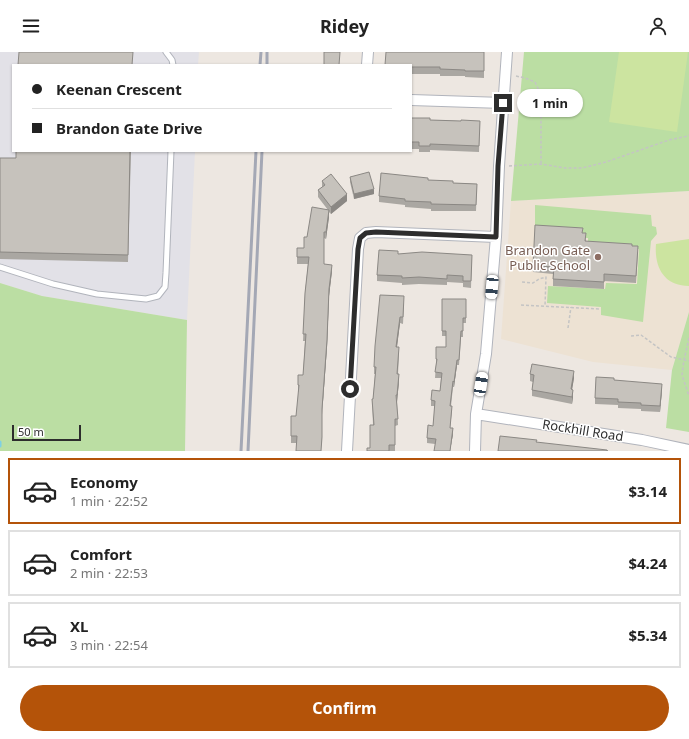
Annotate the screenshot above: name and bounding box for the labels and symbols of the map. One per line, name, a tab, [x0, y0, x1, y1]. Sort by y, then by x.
callout: 1 min	[517, 89, 583, 117]
route end	[494, 94, 512, 112]
place label: Brandon Gate Public School	[505, 241, 590, 274]
marker: Brandon Gate Public School	[593, 252, 603, 262]
car	[485, 275, 499, 299]
car	[473, 371, 489, 397]
route start	[341, 380, 359, 398]
street label: Rockhill Road	[541, 415, 625, 445]
scale bar	[12, 423, 81, 442]

